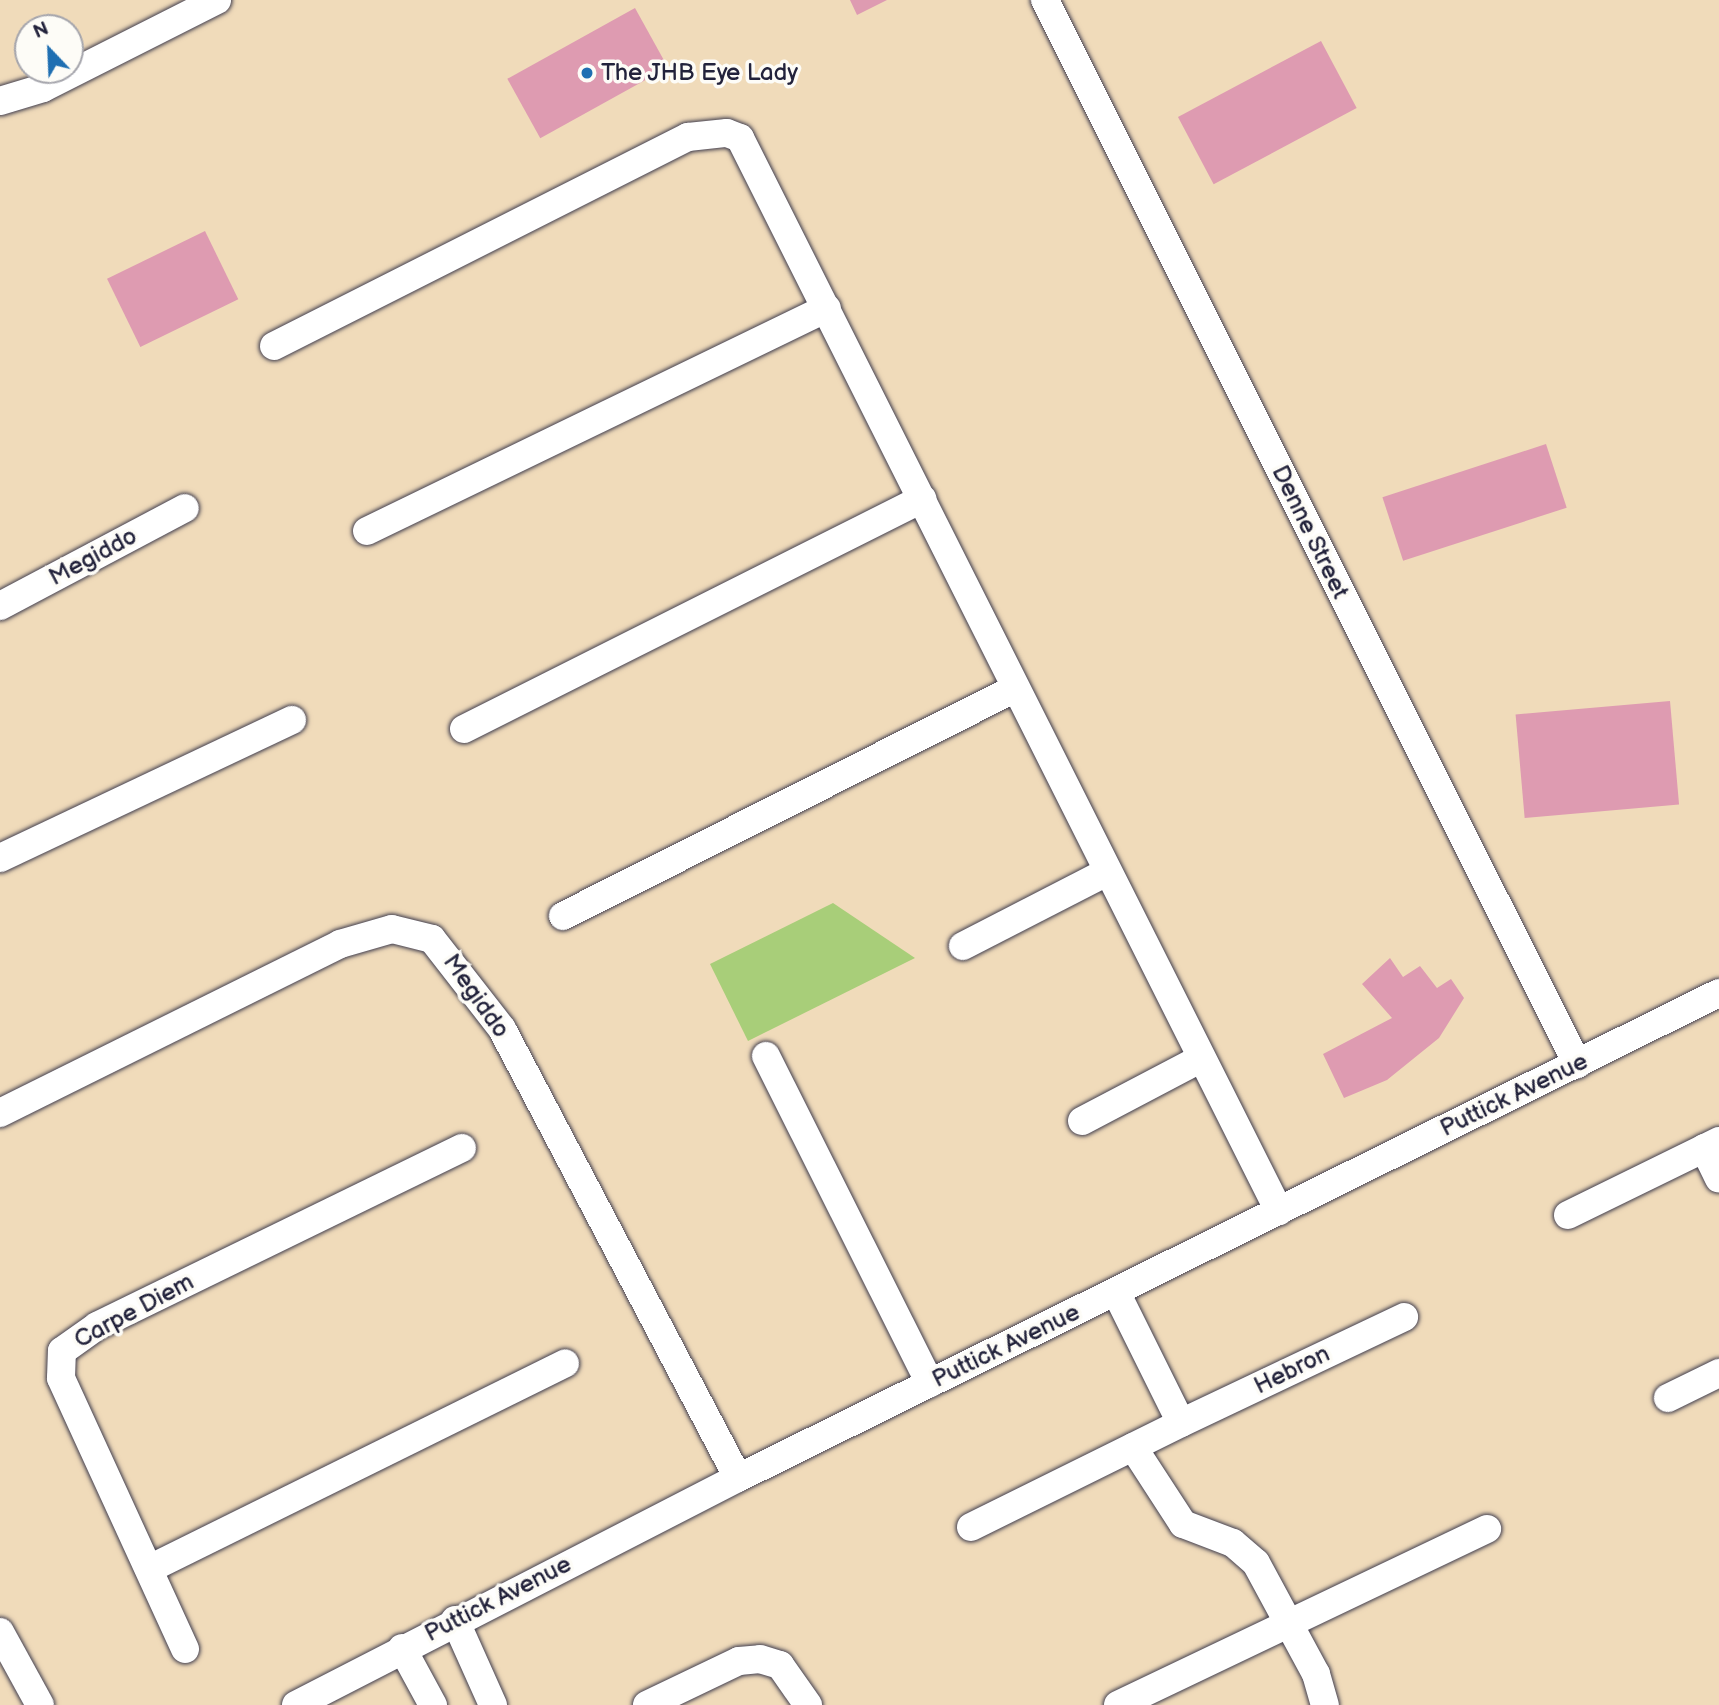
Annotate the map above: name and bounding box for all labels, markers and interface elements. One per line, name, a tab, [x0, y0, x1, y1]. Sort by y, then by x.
north arrow	[14, 14, 84, 84]
text: N	[30, 18, 52, 44]
place label: The JHB Eye Lady	[601, 59, 799, 87]
marker: The JHB Eye Lady	[579, 65, 595, 81]
street label: Denne Street	[1265, 460, 1355, 604]
street label: Megiddo	[44, 522, 142, 592]
street label: Megiddo	[437, 949, 515, 1043]
street label: Puttick Avenue	[1436, 1047, 1592, 1143]
street label: Carpe Diem	[69, 1268, 199, 1354]
street label: Puttick Avenue	[928, 1298, 1084, 1394]
street label: Hebron	[1249, 1339, 1335, 1401]
street label: Puttick Avenue	[420, 1550, 576, 1648]

